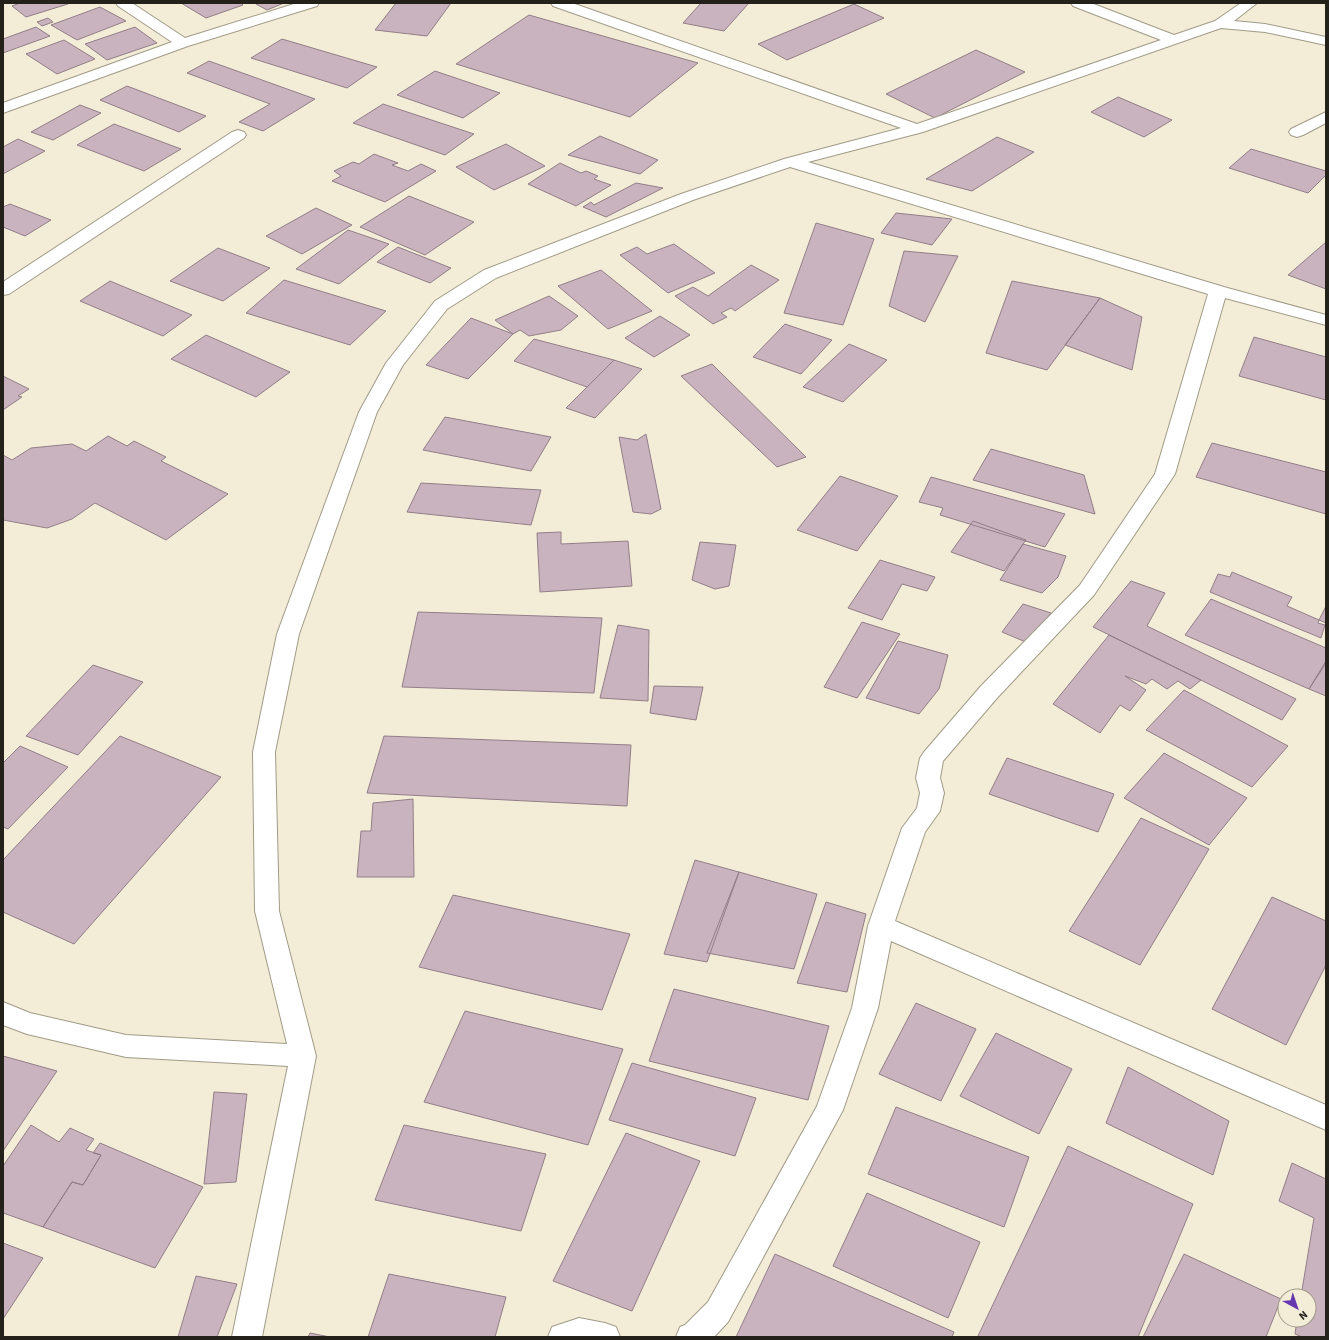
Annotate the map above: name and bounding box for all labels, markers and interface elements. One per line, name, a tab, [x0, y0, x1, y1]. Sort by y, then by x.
north arrow	[1277, 1288, 1317, 1328]
text: N	[1295, 1307, 1311, 1323]

